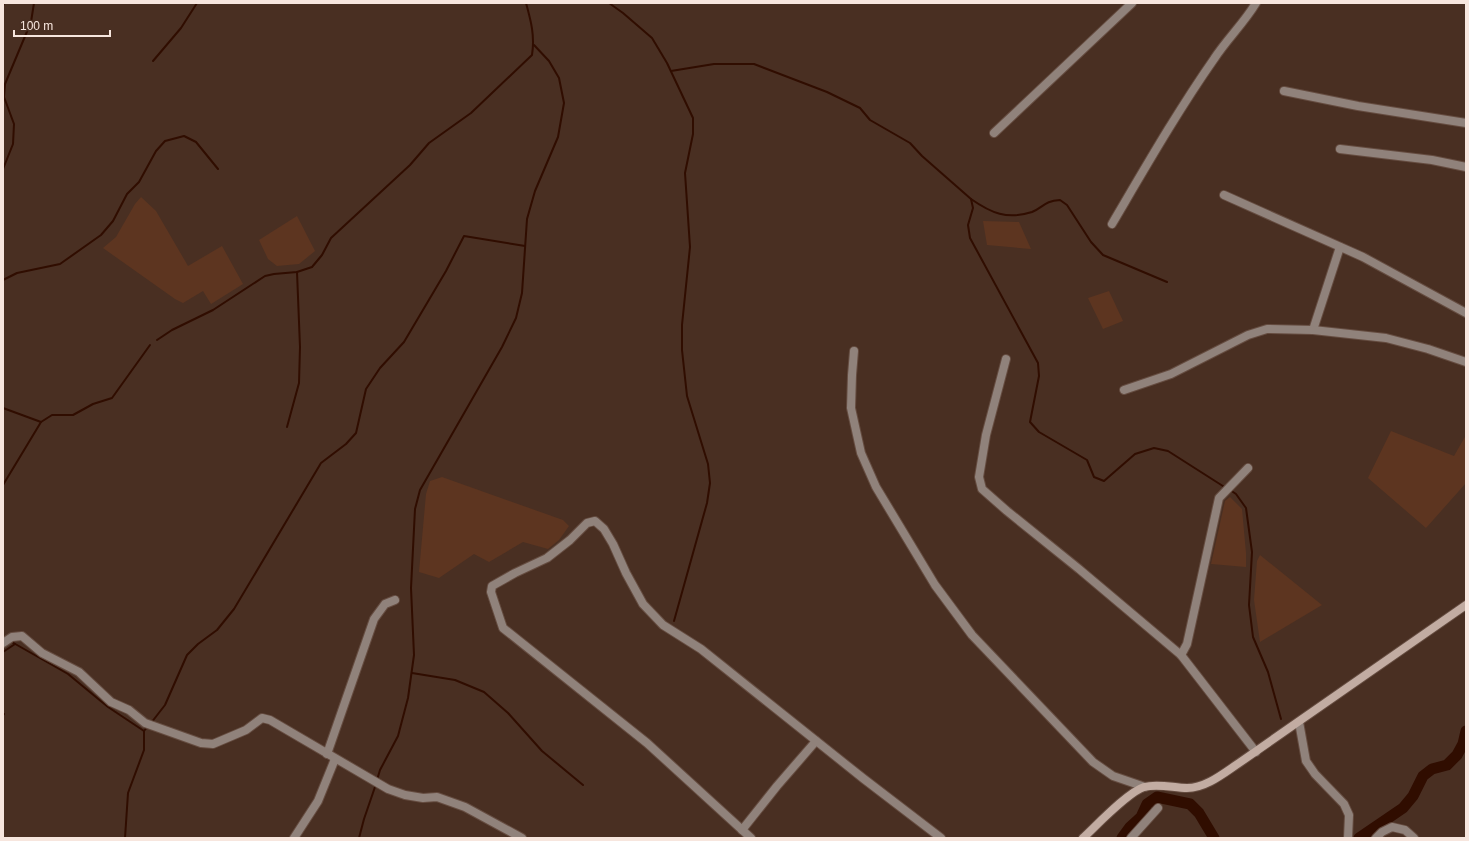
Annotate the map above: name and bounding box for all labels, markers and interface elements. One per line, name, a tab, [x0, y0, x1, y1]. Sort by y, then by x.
scale bar	[14, 12, 110, 38]
text: 100 m	[20, 19, 53, 33]

